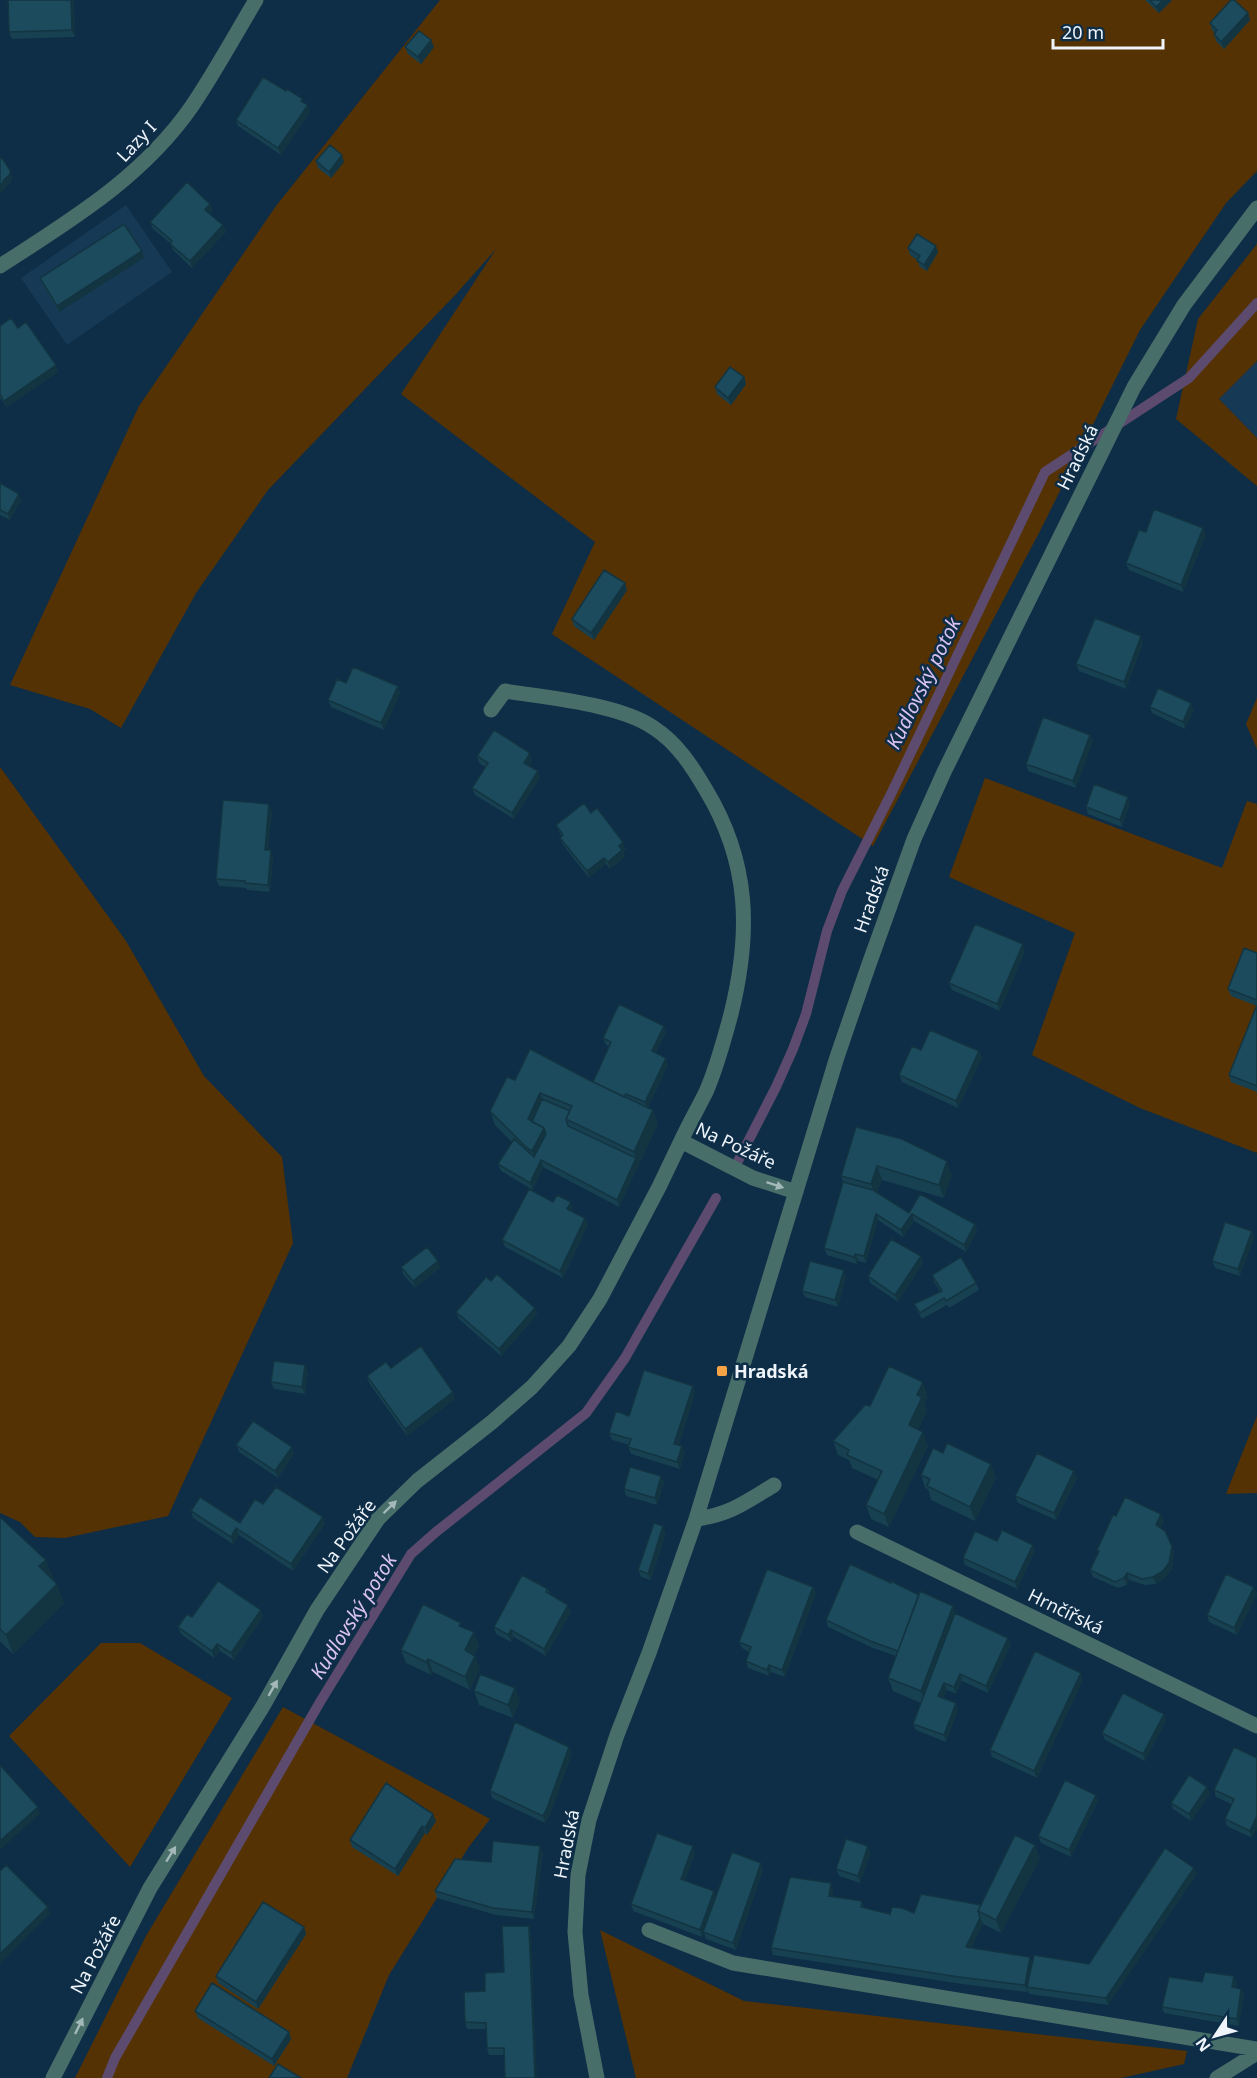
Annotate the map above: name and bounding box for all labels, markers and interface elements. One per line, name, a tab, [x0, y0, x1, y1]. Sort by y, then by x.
scale bar	[1053, 12, 1162, 50]
text: 20 m	[1062, 20, 1104, 44]
street label: Lazy I	[111, 115, 161, 167]
street label: Hradská	[1051, 420, 1103, 494]
water label: Kudlovský potok	[879, 612, 967, 753]
street label: Hradská	[848, 862, 894, 936]
street label: Na Požáře	[692, 1116, 780, 1174]
one-way arrow	[766, 1181, 784, 1191]
place label: Hradská	[734, 1359, 809, 1383]
marker: Hradská	[715, 1364, 729, 1378]
street label: Na Požáře	[311, 1494, 381, 1578]
one-way arrow	[383, 1500, 398, 1514]
water label: Kudlovský potok	[304, 1547, 403, 1684]
street label: Hrnčířská	[1024, 1582, 1108, 1640]
one-way arrow	[268, 1679, 278, 1696]
street label: Hradská	[548, 1807, 584, 1881]
one-way arrow	[166, 1846, 177, 1862]
street label: Na Požáře	[64, 1910, 126, 1998]
north arrow	[1185, 2006, 1245, 2066]
one-way arrow	[74, 2017, 84, 2034]
text: N	[1190, 2033, 1216, 2057]

